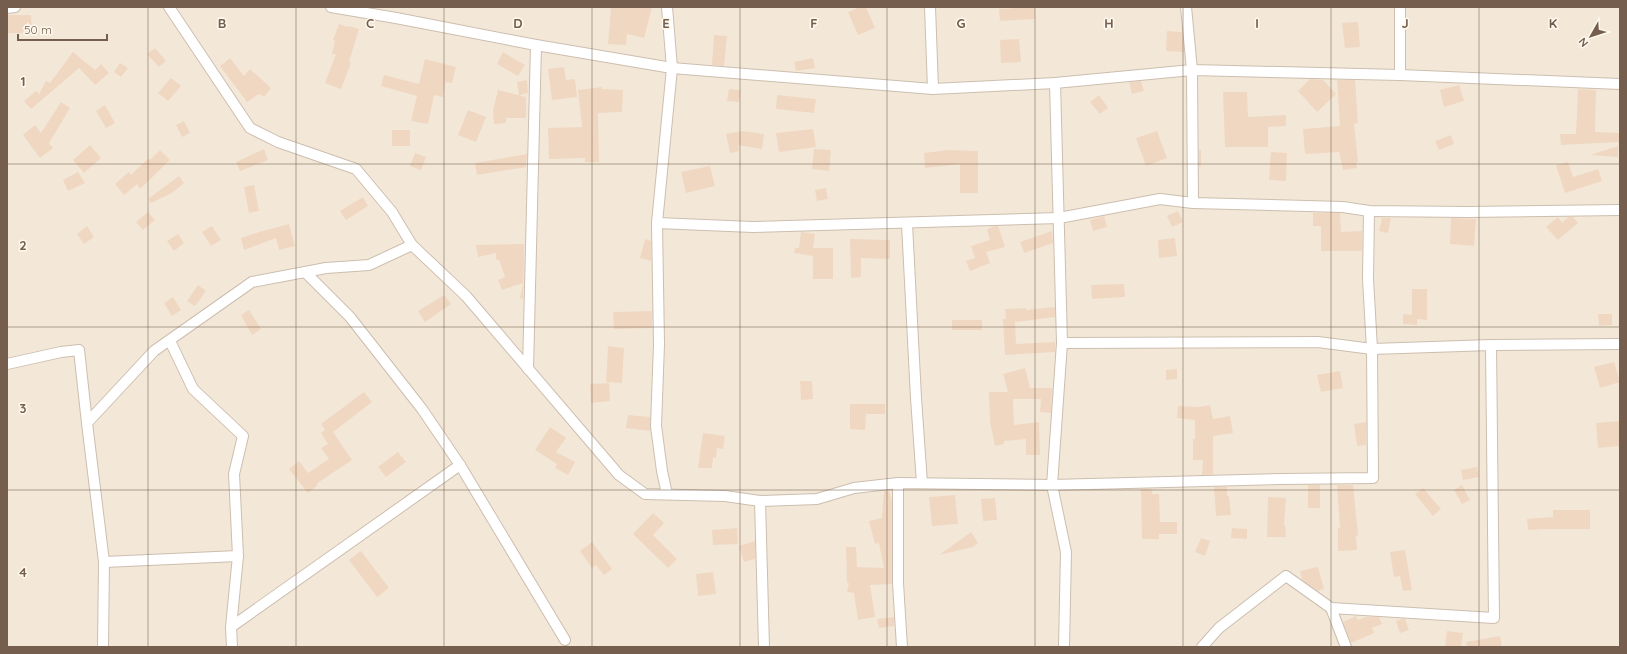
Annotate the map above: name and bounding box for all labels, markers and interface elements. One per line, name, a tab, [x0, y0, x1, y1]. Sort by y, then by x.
text: B	[218, 15, 226, 31]
text: C	[366, 15, 374, 31]
text: D	[513, 15, 523, 31]
text: E	[662, 15, 670, 31]
text: F	[810, 15, 818, 31]
text: G	[956, 15, 966, 31]
text: H	[1104, 15, 1114, 31]
text: I	[1255, 15, 1259, 31]
text: J	[1401, 15, 1409, 31]
text: K	[1549, 15, 1558, 31]
scale bar	[18, 16, 107, 42]
north arrow	[1571, 16, 1611, 56]
text: 50 m	[24, 22, 52, 37]
text: N	[1575, 35, 1591, 50]
text: 1	[20, 73, 26, 89]
text: 2	[19, 237, 27, 253]
text: 3	[20, 400, 27, 416]
text: 4	[19, 564, 27, 580]

